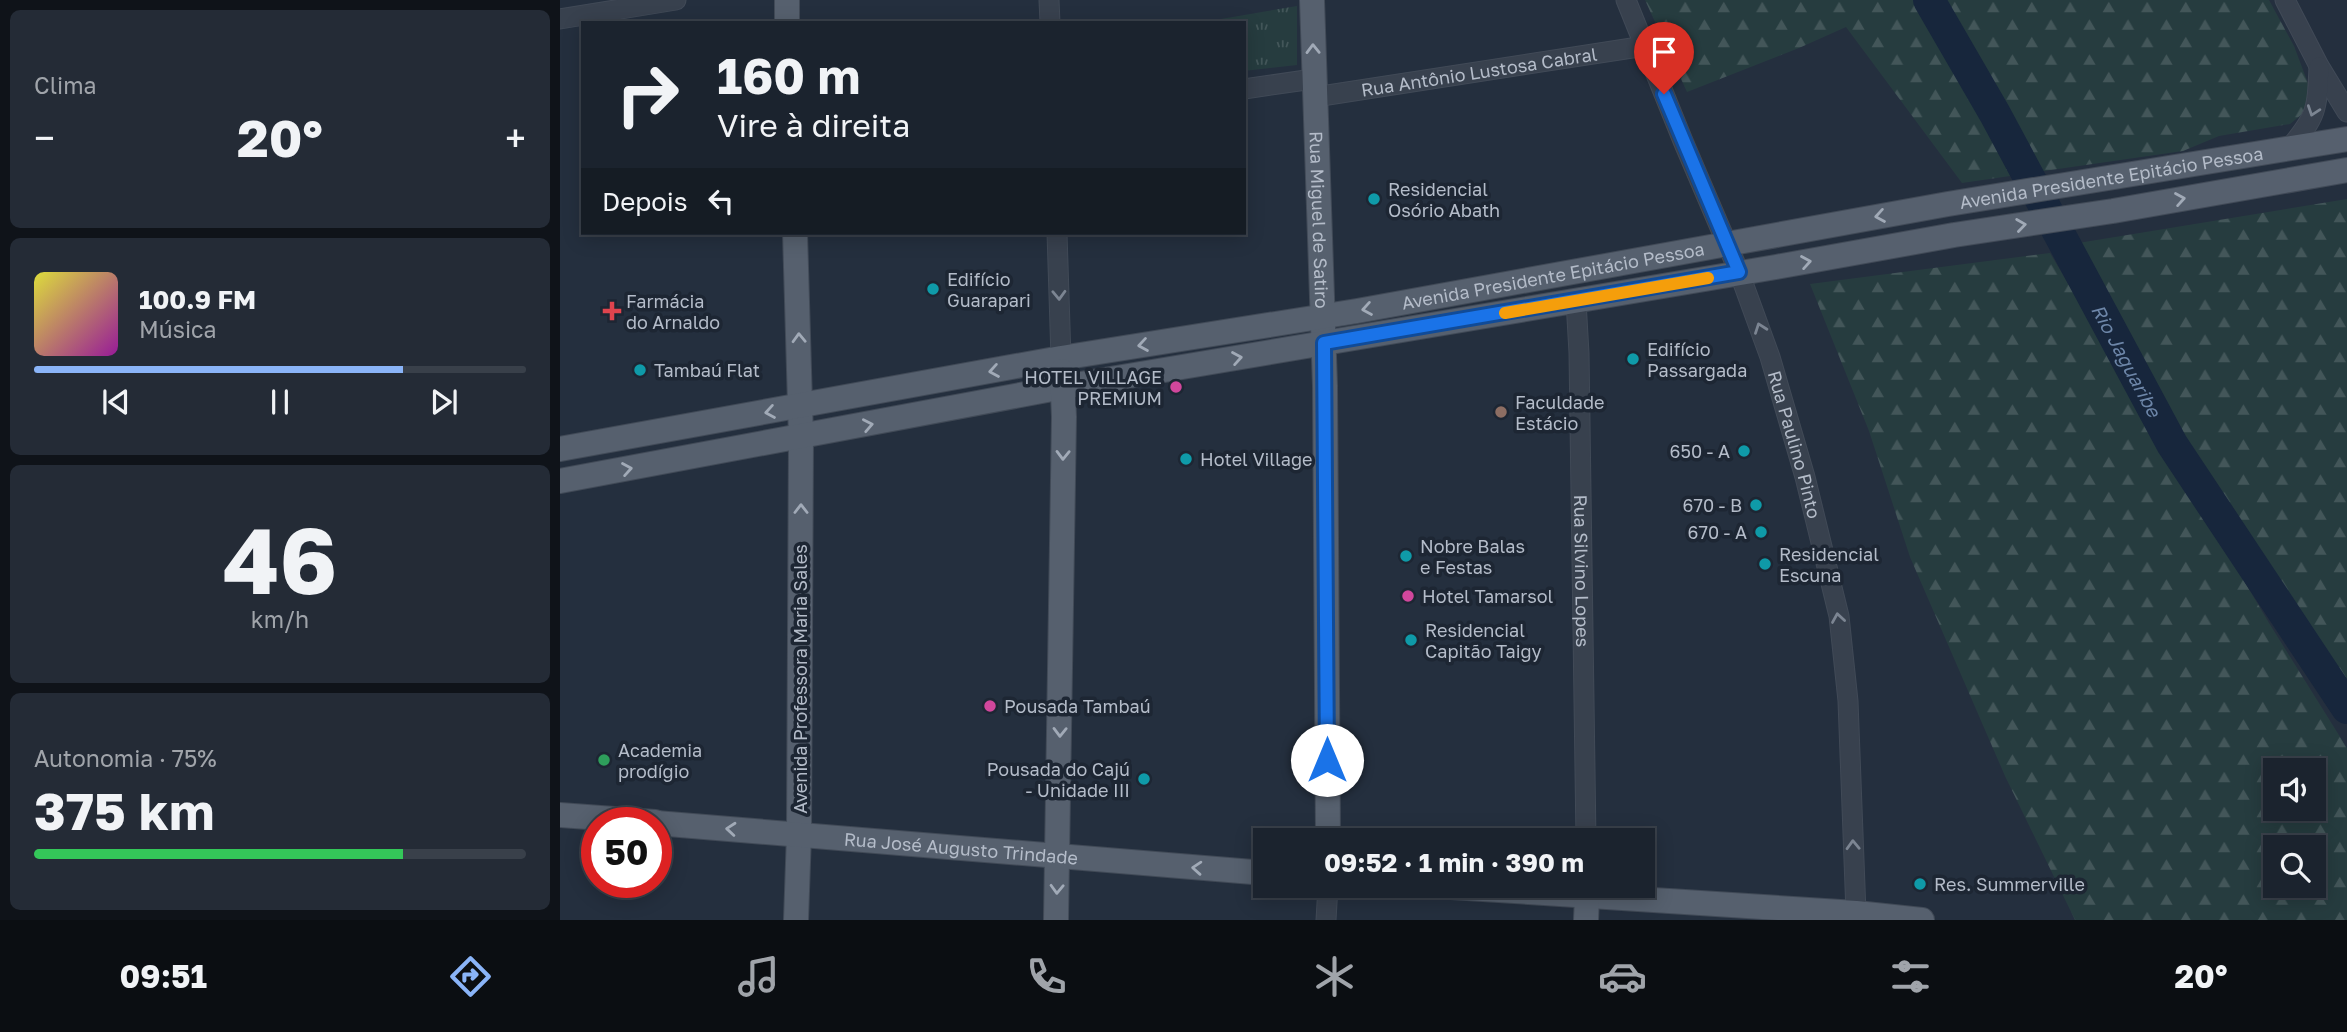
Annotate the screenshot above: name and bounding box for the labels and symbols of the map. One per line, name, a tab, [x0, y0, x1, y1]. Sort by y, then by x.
pin	[1634, 22, 1694, 94]
one-way arrow	[1305, 43, 1321, 53]
street label: Rua Antônio Lustosa Cabral	[1360, 43, 1599, 101]
one-way arrow	[2307, 105, 2322, 117]
street label: Rua Miguel de Satiro	[1305, 131, 1333, 309]
street label: Avenida Presidente Epitácio Pessoa	[1958, 142, 2265, 213]
place label: Residencial Osório Abath	[1388, 178, 1500, 221]
marker: Residencial Osório Abath	[1366, 191, 1382, 207]
one-way arrow	[2174, 192, 2186, 207]
one-way arrow	[1875, 208, 1887, 223]
one-way arrow	[2016, 218, 2027, 233]
street label: Avenida Presidente Epitácio Pessoa	[1400, 237, 1706, 314]
one-way arrow	[1800, 255, 1812, 270]
place label: Edifício Guarapari	[947, 268, 1031, 311]
marker: Edifício Guarapari	[925, 281, 941, 297]
place label: Farmácia do Arnaldo	[626, 290, 720, 333]
one-way arrow	[1051, 291, 1067, 301]
water label: Rio Jaguaribe	[2087, 300, 2168, 422]
one-way arrow	[1361, 301, 1373, 316]
marker: Farmácia do Arnaldo	[604, 303, 620, 319]
one-way arrow	[1754, 322, 1768, 334]
one-way arrow	[791, 332, 806, 343]
one-way arrow	[1137, 337, 1149, 352]
place label: Edifício Passargada	[1647, 338, 1747, 381]
one-way arrow	[1231, 351, 1243, 366]
marker: Edifício Passargada	[1625, 351, 1641, 367]
place label: Tambaú Flat	[654, 359, 760, 381]
marker: Tambaú Flat	[632, 362, 648, 378]
one-way arrow	[988, 362, 1000, 377]
place label: HOTEL VILLAGE PREMIUM	[1024, 366, 1162, 409]
street label: Rua Paulino Pinto	[1764, 368, 1826, 521]
marker: HOTEL VILLAGE PREMIUM	[1168, 379, 1184, 395]
place label: Faculdade Estácio	[1515, 391, 1605, 434]
one-way arrow	[764, 404, 776, 419]
marker: Faculdade Estácio	[1493, 404, 1509, 420]
one-way arrow	[862, 418, 874, 433]
place label: 650 - A	[1670, 440, 1730, 462]
marker: 650 - A	[1736, 443, 1752, 459]
place label: Hotel Village	[1200, 448, 1312, 470]
one-way arrow	[1056, 450, 1071, 461]
marker: Hotel Village	[1178, 451, 1194, 467]
one-way arrow	[621, 462, 633, 477]
street label: Rua Silvino Lopes	[1570, 494, 1594, 647]
place label: 670 - B	[1683, 494, 1742, 516]
marker: 670 - B	[1748, 497, 1764, 513]
one-way arrow	[793, 503, 809, 514]
place label: 670 - A	[1688, 521, 1747, 543]
marker: 670 - A	[1753, 524, 1769, 540]
place label: Nobre Balas e Festas	[1420, 535, 1525, 578]
place label: Residencial Escuna	[1779, 543, 1879, 586]
street label: Avenida Professora Maria Sales	[789, 544, 811, 814]
marker: Nobre Balas e Festas	[1398, 548, 1414, 564]
marker: Residencial Escuna	[1757, 556, 1773, 572]
place label: Hotel Tamarsol	[1422, 585, 1554, 607]
marker: Hotel Tamarsol	[1400, 588, 1416, 604]
one-way arrow	[1831, 612, 1846, 624]
place label: Residencial Capitão Taigy	[1425, 619, 1542, 662]
marker: Residencial Capitão Taigy	[1403, 632, 1419, 648]
place label: Pousada Tambaú	[1004, 695, 1151, 717]
marker: Pousada Tambaú	[982, 698, 998, 714]
position arrow	[1290, 723, 1364, 797]
one-way arrow	[1052, 727, 1068, 738]
place label: Academia prodígio	[618, 739, 702, 782]
marker: Academia prodígio	[596, 752, 612, 768]
place label: Pousada do Cajú - Unidade III	[987, 758, 1130, 801]
marker: Pousada do Cajú - Unidade III	[1136, 771, 1152, 787]
speed limit sign: 50	[581, 807, 672, 898]
one-way arrow	[725, 822, 736, 837]
street label: Rua José Augusto Trindade	[843, 827, 1079, 869]
one-way arrow	[1846, 839, 1861, 850]
one-way arrow	[1191, 861, 1202, 876]
place label: Res. Summerville	[1934, 873, 2085, 895]
marker: Res. Summerville	[1912, 876, 1928, 892]
one-way arrow	[1050, 883, 1065, 894]

